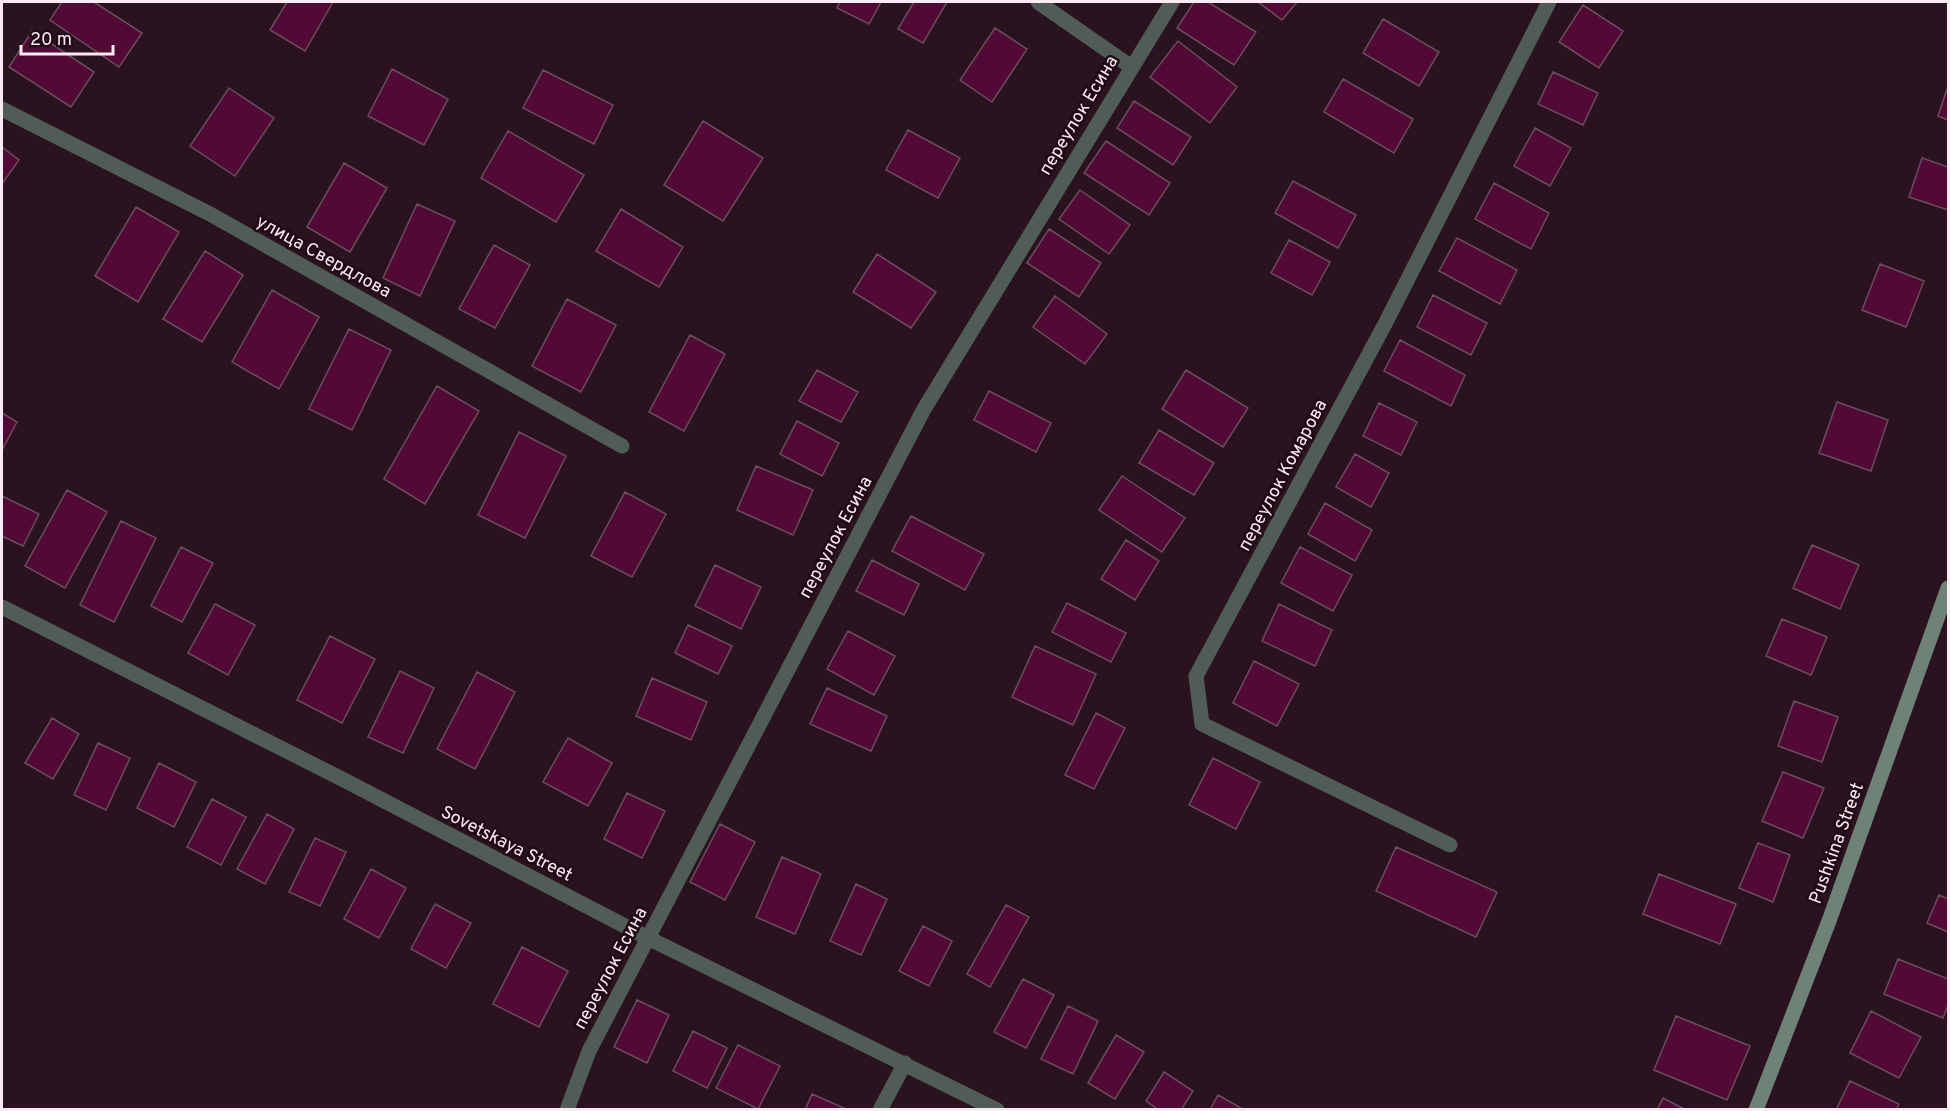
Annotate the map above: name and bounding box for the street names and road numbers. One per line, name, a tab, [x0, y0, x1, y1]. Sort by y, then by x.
street label: переулок Есина	[1035, 52, 1124, 180]
street label: улица Свердлова	[252, 211, 395, 304]
street label: переулок Комарова	[1234, 396, 1333, 556]
street label: переулок Есина	[794, 473, 878, 603]
street label: Pushkina Street	[1805, 780, 1870, 907]
street label: Sovetskaya Street	[436, 801, 576, 888]
street label: переулок Есина	[569, 904, 653, 1034]

